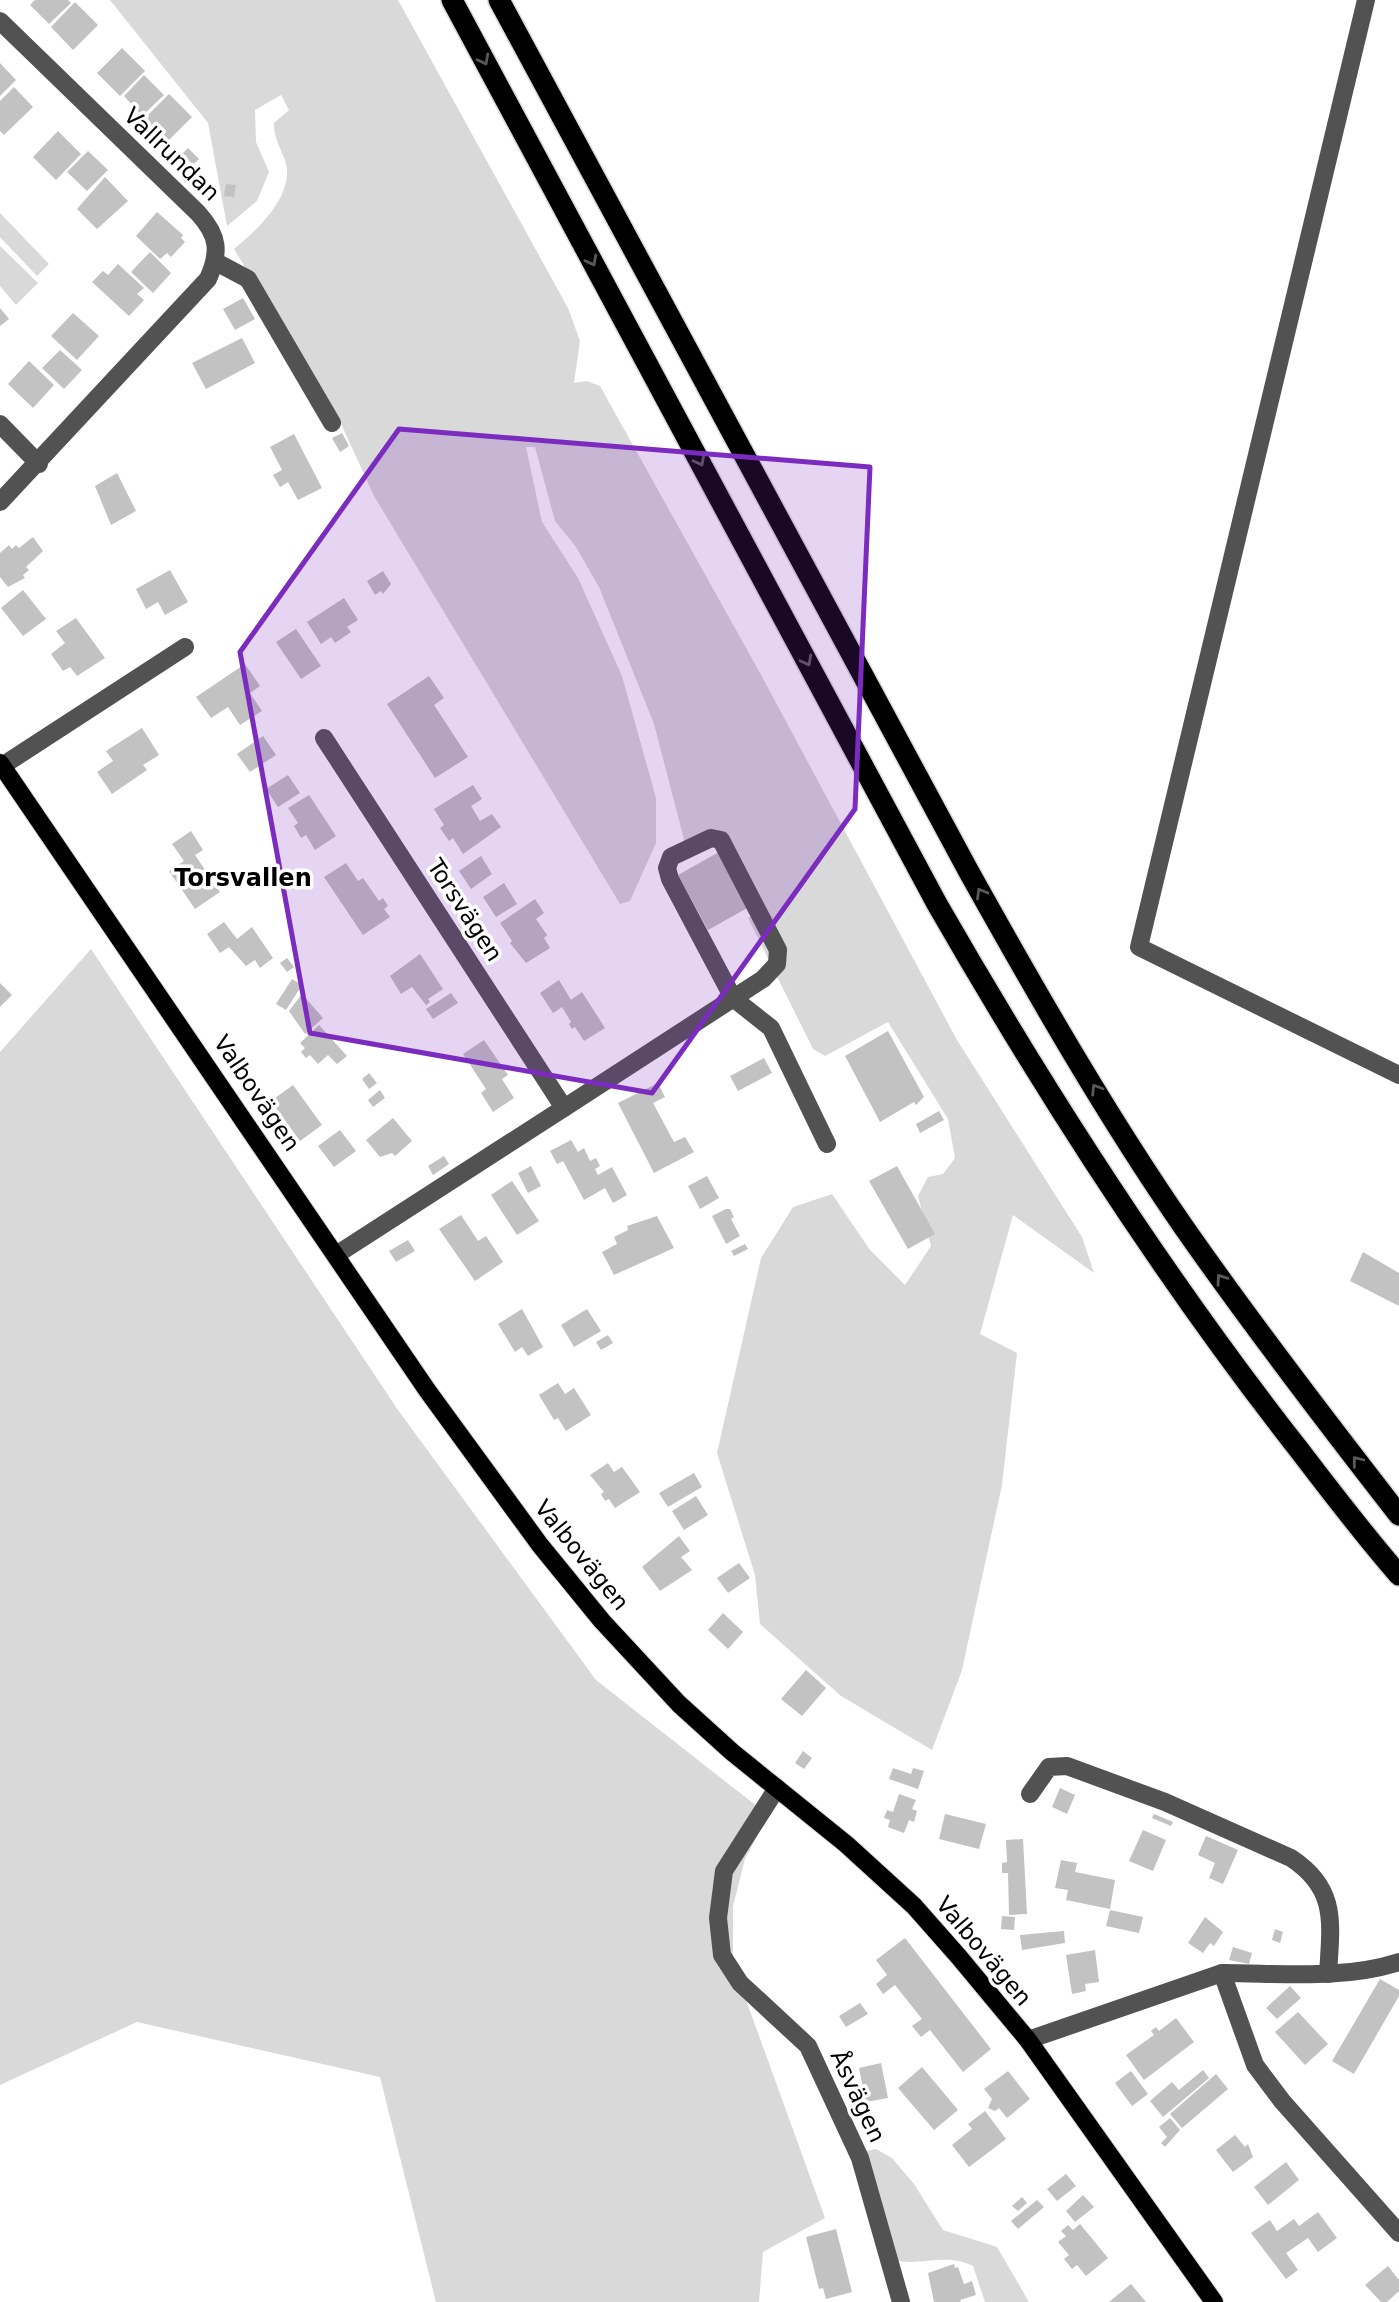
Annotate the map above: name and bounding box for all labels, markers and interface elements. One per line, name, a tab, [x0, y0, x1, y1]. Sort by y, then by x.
one-way arrow	[476, 53, 489, 65]
street label: Vallrundan	[119, 102, 225, 206]
one-way arrow	[584, 253, 597, 266]
one-way arrow	[691, 454, 705, 466]
one-way arrow	[799, 654, 812, 667]
street label: Torsvägen	[422, 853, 508, 966]
district label: Torsvallen	[174, 864, 312, 892]
one-way arrow	[976, 888, 989, 901]
street label: Valbovägen	[209, 1030, 305, 1156]
one-way arrow	[1092, 1083, 1105, 1096]
one-way arrow	[1217, 1274, 1229, 1287]
one-way arrow	[1353, 1457, 1365, 1470]
street label: Valbovägen	[530, 1495, 634, 1615]
street label: Valbovägen	[931, 1891, 1037, 2011]
street label: Åsvägen	[825, 2045, 892, 2146]

